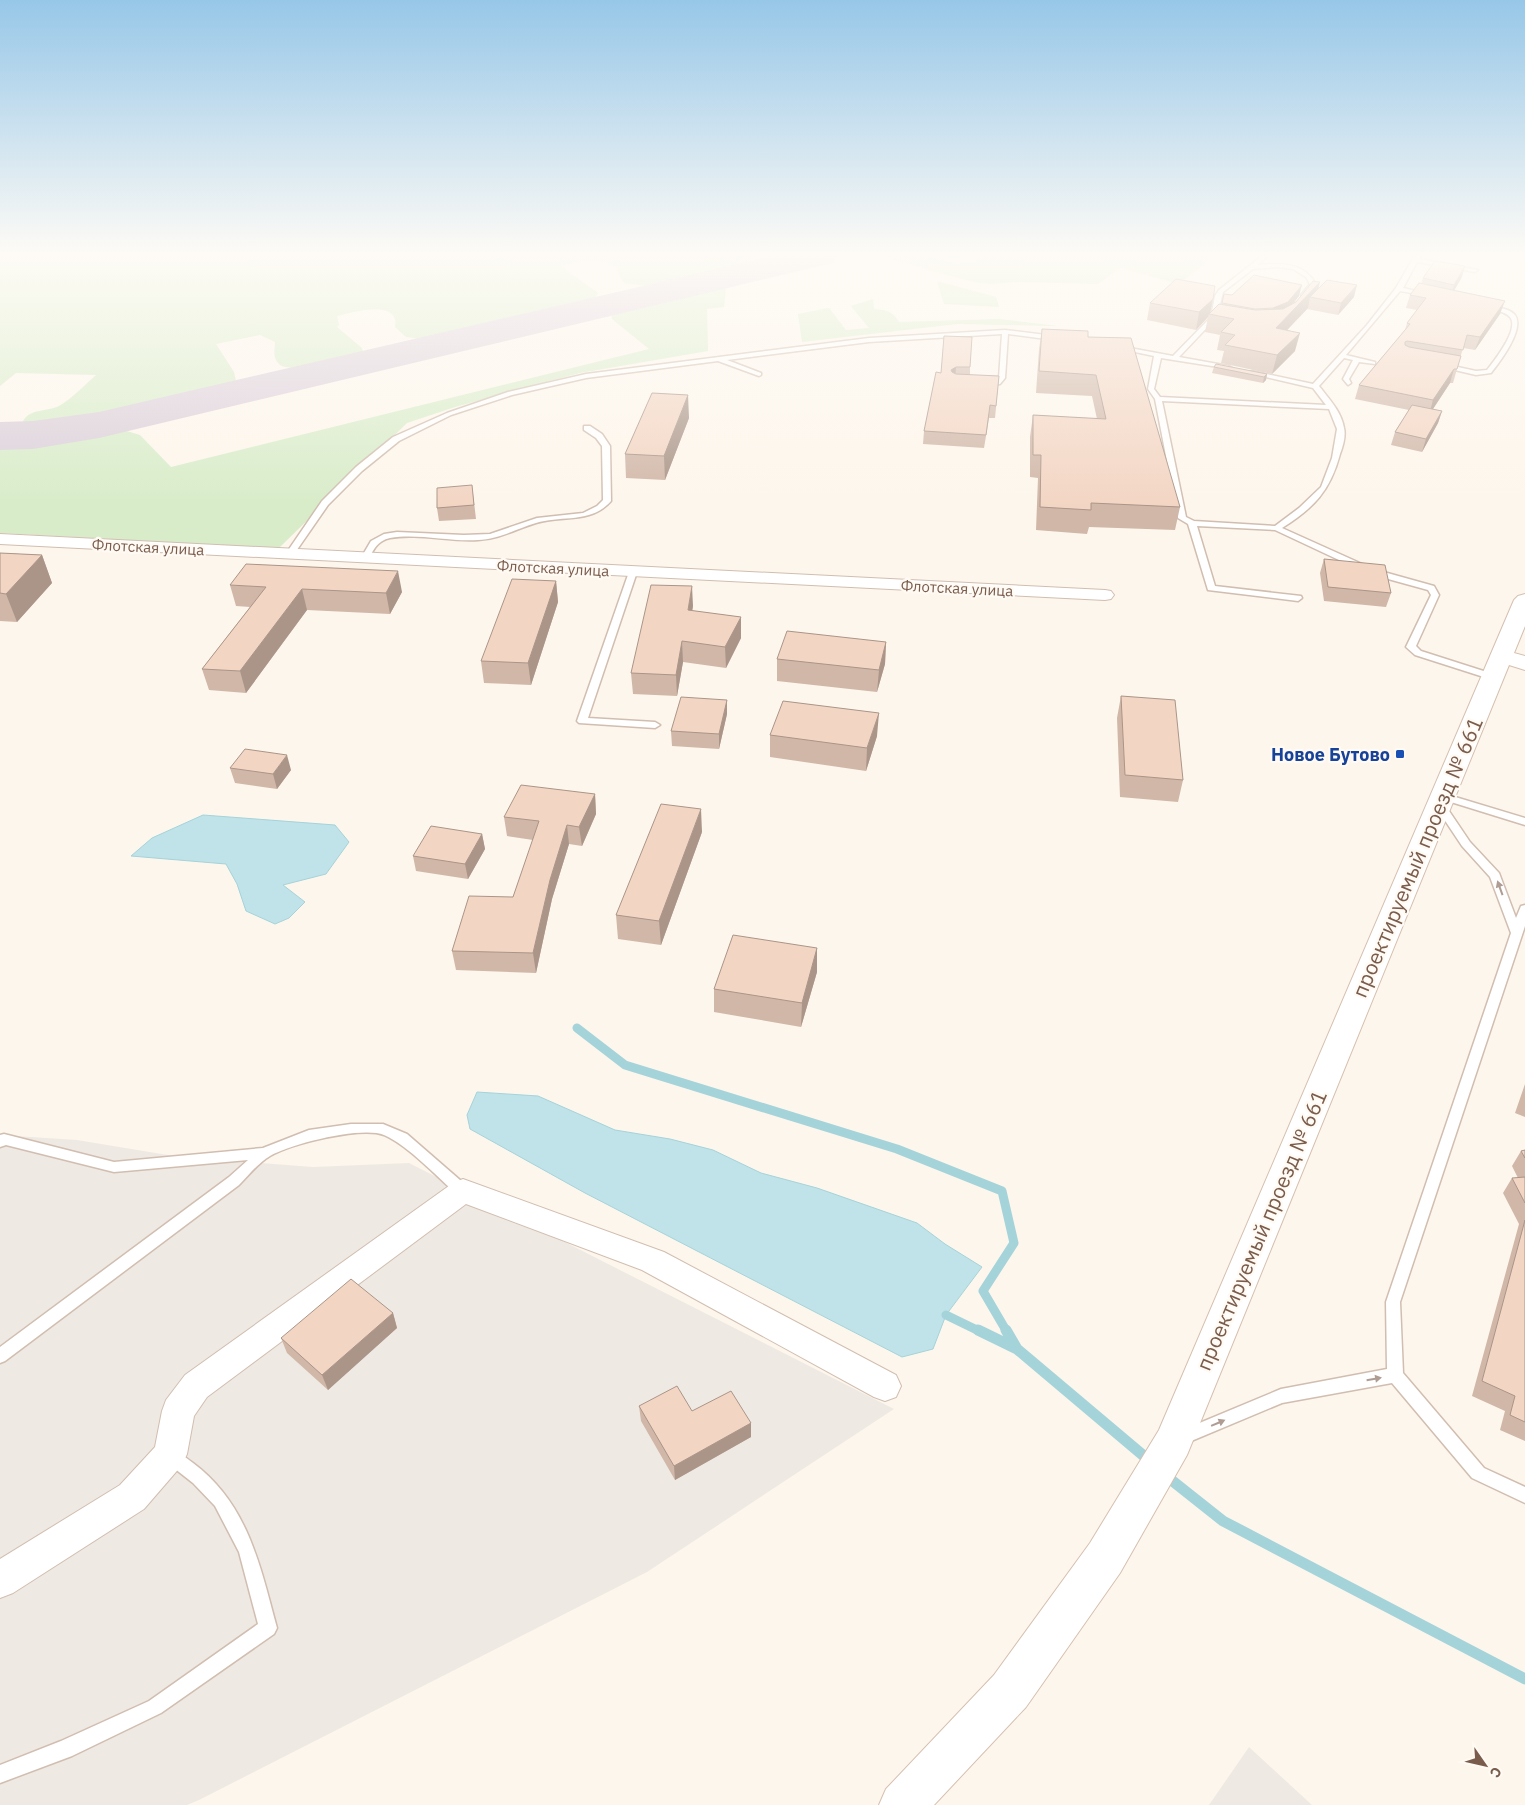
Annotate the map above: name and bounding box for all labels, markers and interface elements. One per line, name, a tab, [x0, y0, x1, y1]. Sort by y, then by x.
street label: Флотская улица	[91, 535, 205, 559]
street label: Флотская улица	[496, 556, 610, 580]
street label: Флотская улица	[900, 576, 1014, 600]
street label: проектируемый проезд № 661	[1345, 713, 1489, 1001]
place label: Новое Бутово	[1271, 743, 1390, 766]
marker: Новое Бутово	[1394, 748, 1406, 760]
one-way arrow	[1496, 881, 1503, 896]
street label: проектируемый проезд № 661	[1189, 1086, 1333, 1374]
one-way arrow	[1366, 1375, 1382, 1383]
one-way arrow	[1211, 1418, 1225, 1426]
north arrow	[1460, 1740, 1510, 1790]
text: С	[1486, 1763, 1506, 1781]

